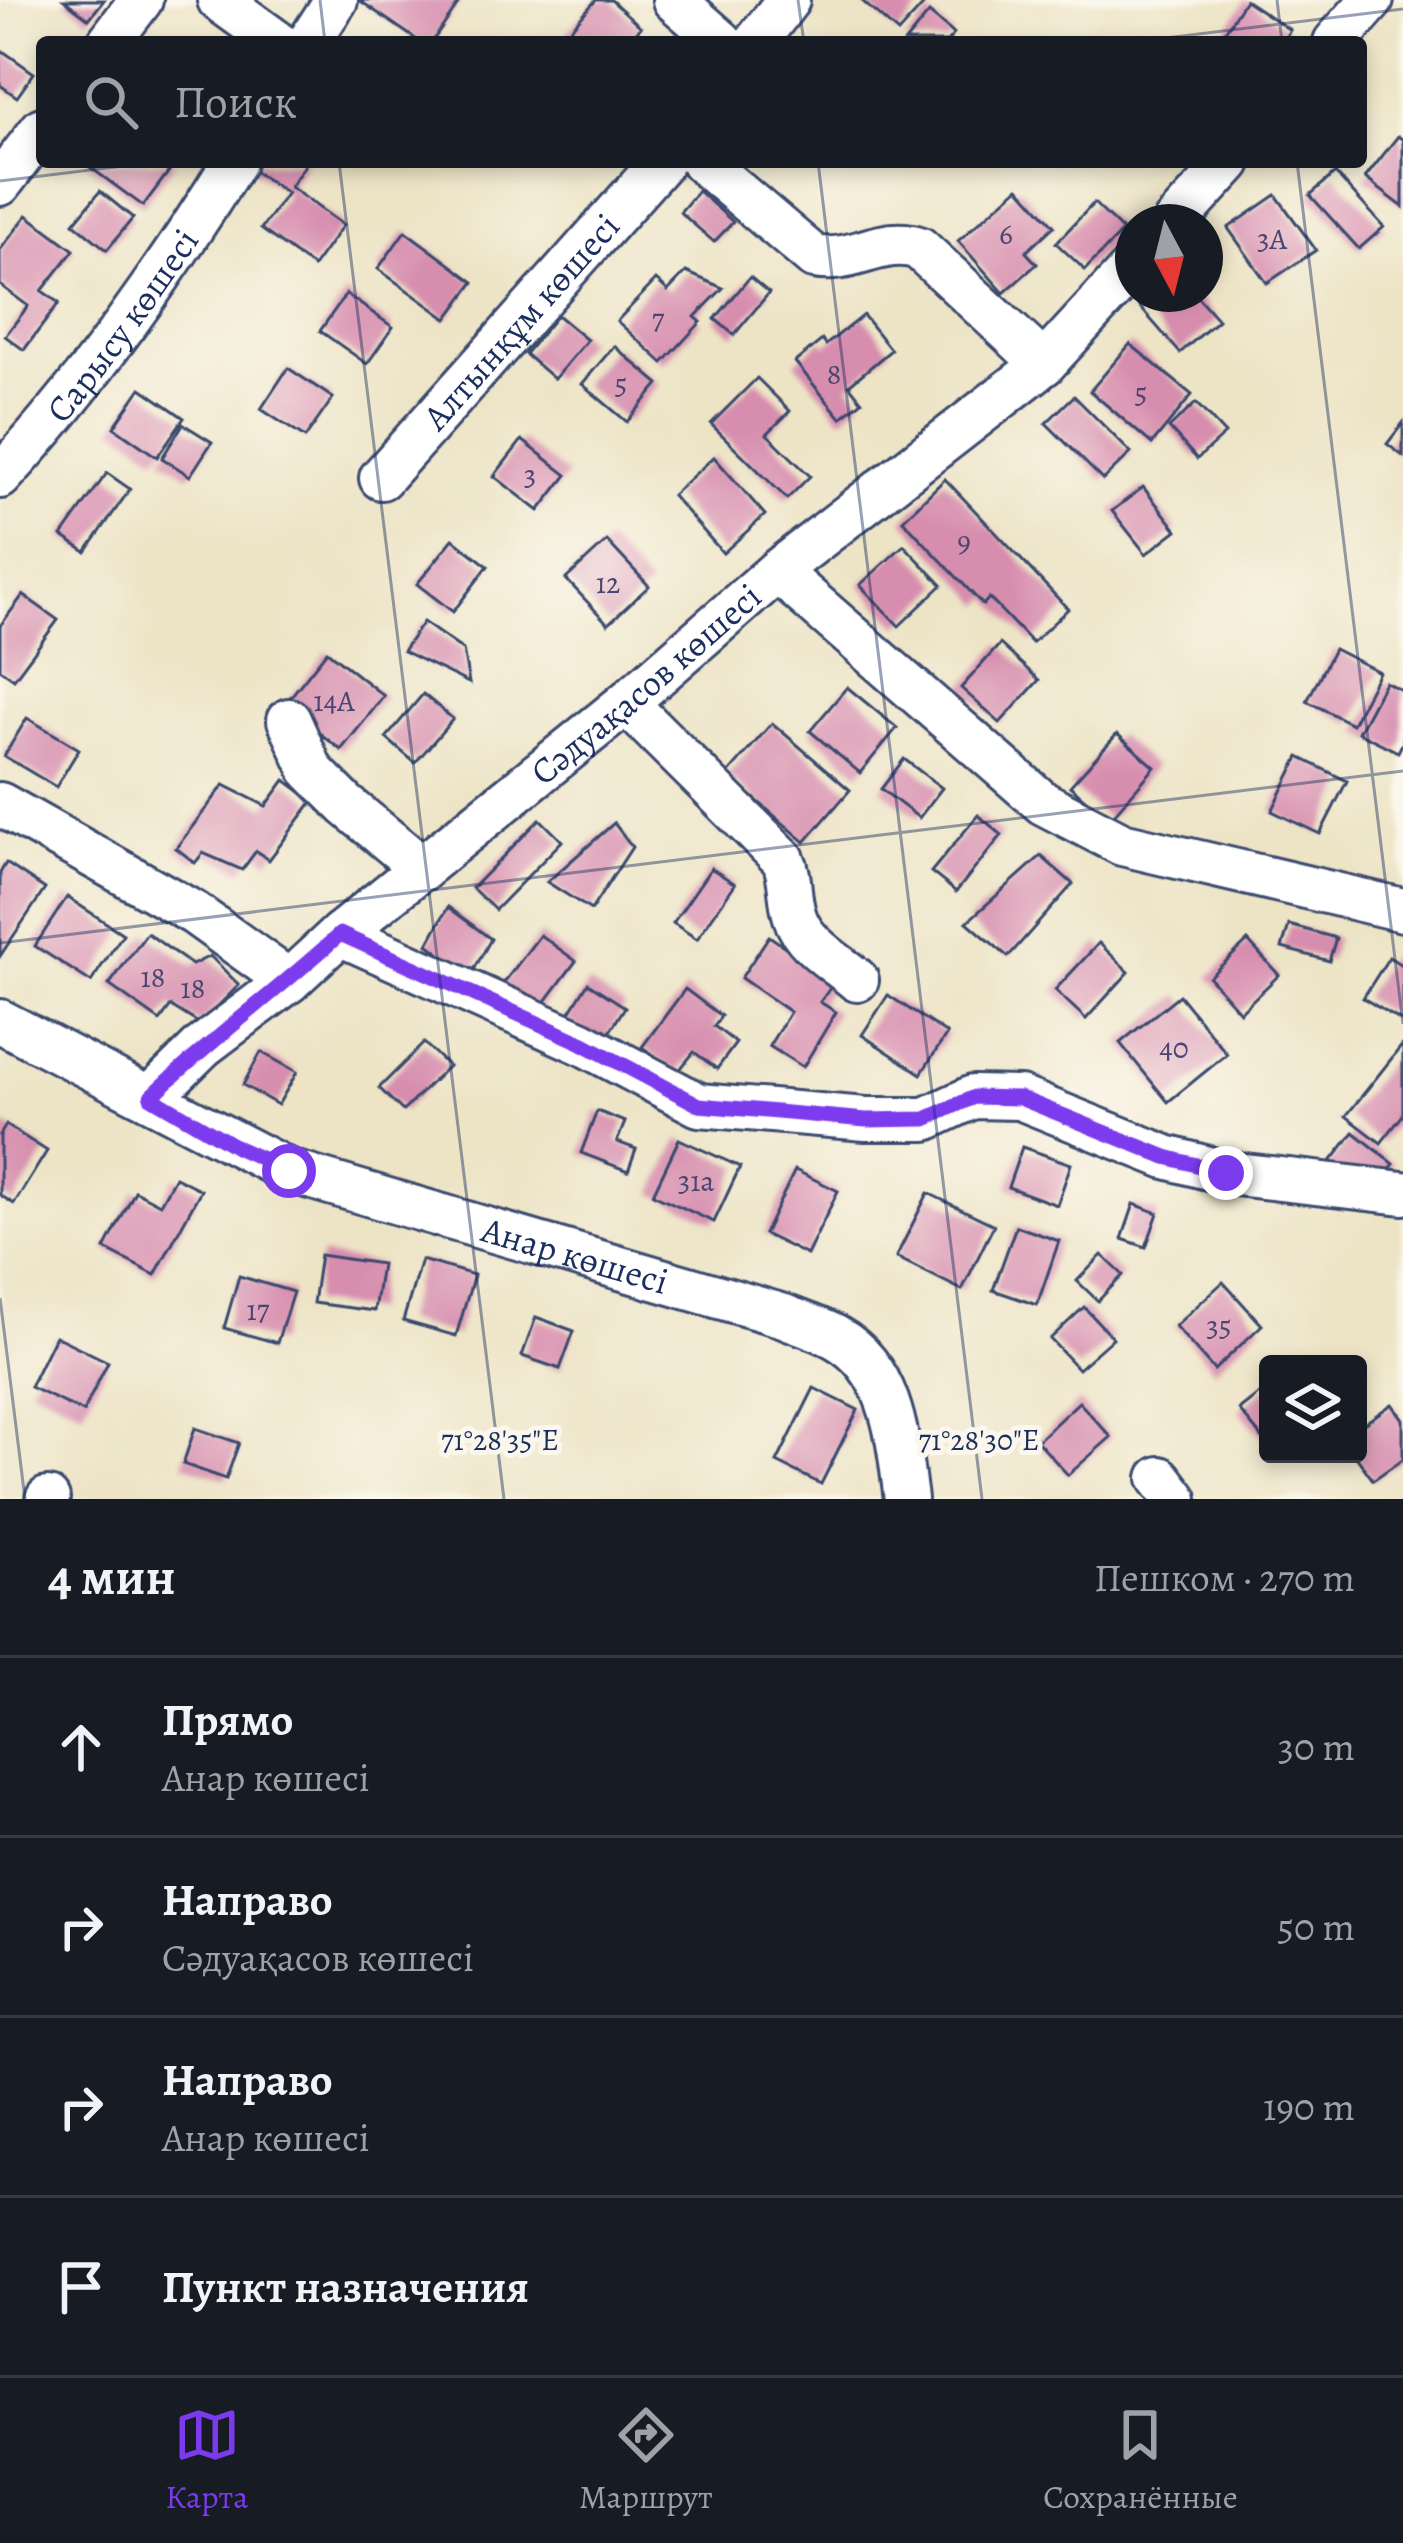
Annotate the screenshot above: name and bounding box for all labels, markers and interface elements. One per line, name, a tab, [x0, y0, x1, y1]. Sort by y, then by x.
search box	[36, 36, 1367, 168]
icon: search	[78, 69, 144, 135]
text: Поиск	[174, 71, 297, 133]
street label: Алтынқұм көшесі	[411, 203, 630, 441]
north arrow	[1115, 204, 1223, 312]
house number: 6	[999, 214, 1013, 254]
street label: Сарысу көшесі	[35, 219, 210, 433]
house number: 3А	[1257, 219, 1287, 259]
house number: 7	[652, 299, 665, 339]
house number: 8	[827, 354, 841, 394]
house number: 5	[615, 364, 627, 404]
house number: 5	[1135, 373, 1147, 413]
house number: 3	[524, 455, 536, 495]
house number: 9	[957, 522, 971, 562]
house number: 12	[596, 563, 620, 603]
street label: Сәдуақасов көшесі	[520, 572, 772, 796]
house number: 14А	[313, 681, 355, 721]
house number: 18	[141, 957, 165, 997]
house number: 18	[181, 968, 205, 1008]
house number: 40	[1159, 1028, 1189, 1068]
route start	[262, 1144, 316, 1198]
route end	[1199, 1146, 1253, 1200]
house number: 31а	[678, 1161, 714, 1201]
street label: Анар көшесі	[475, 1205, 674, 1306]
house number: 17	[247, 1290, 270, 1330]
house number: 35	[1206, 1306, 1232, 1346]
map controls	[1259, 1355, 1367, 1463]
button: layers	[1259, 1355, 1367, 1463]
text: 71°28'35"E	[441, 1420, 559, 1460]
text: 71°28'30"E	[918, 1420, 1040, 1460]
text: 4 мин	[48, 1542, 176, 1612]
text: Пешком · 270 m	[1094, 1551, 1355, 1604]
text: Прямо	[162, 1689, 293, 1751]
icon: ahead	[48, 1714, 114, 1780]
text: 30 m	[1278, 1720, 1355, 1773]
text: Анар көшесі	[162, 1751, 370, 1804]
text: Направо	[162, 1869, 333, 1931]
icon: right	[48, 1894, 114, 1960]
text: 50 m	[1277, 1900, 1355, 1953]
text: Сәдуақасов көшесі	[162, 1931, 474, 1984]
text: Направо	[162, 2049, 333, 2111]
icon: right	[48, 2074, 114, 2140]
text: 190 m	[1263, 2080, 1355, 2133]
text: Анар көшесі	[162, 2111, 370, 2164]
icon: arrive	[48, 2254, 114, 2320]
text: Пункт назначения	[162, 2256, 529, 2318]
tab: Карта	[165, 2402, 248, 2519]
tab: Маршрут	[579, 2402, 713, 2519]
tab: Сохранённые	[1043, 2402, 1238, 2519]

